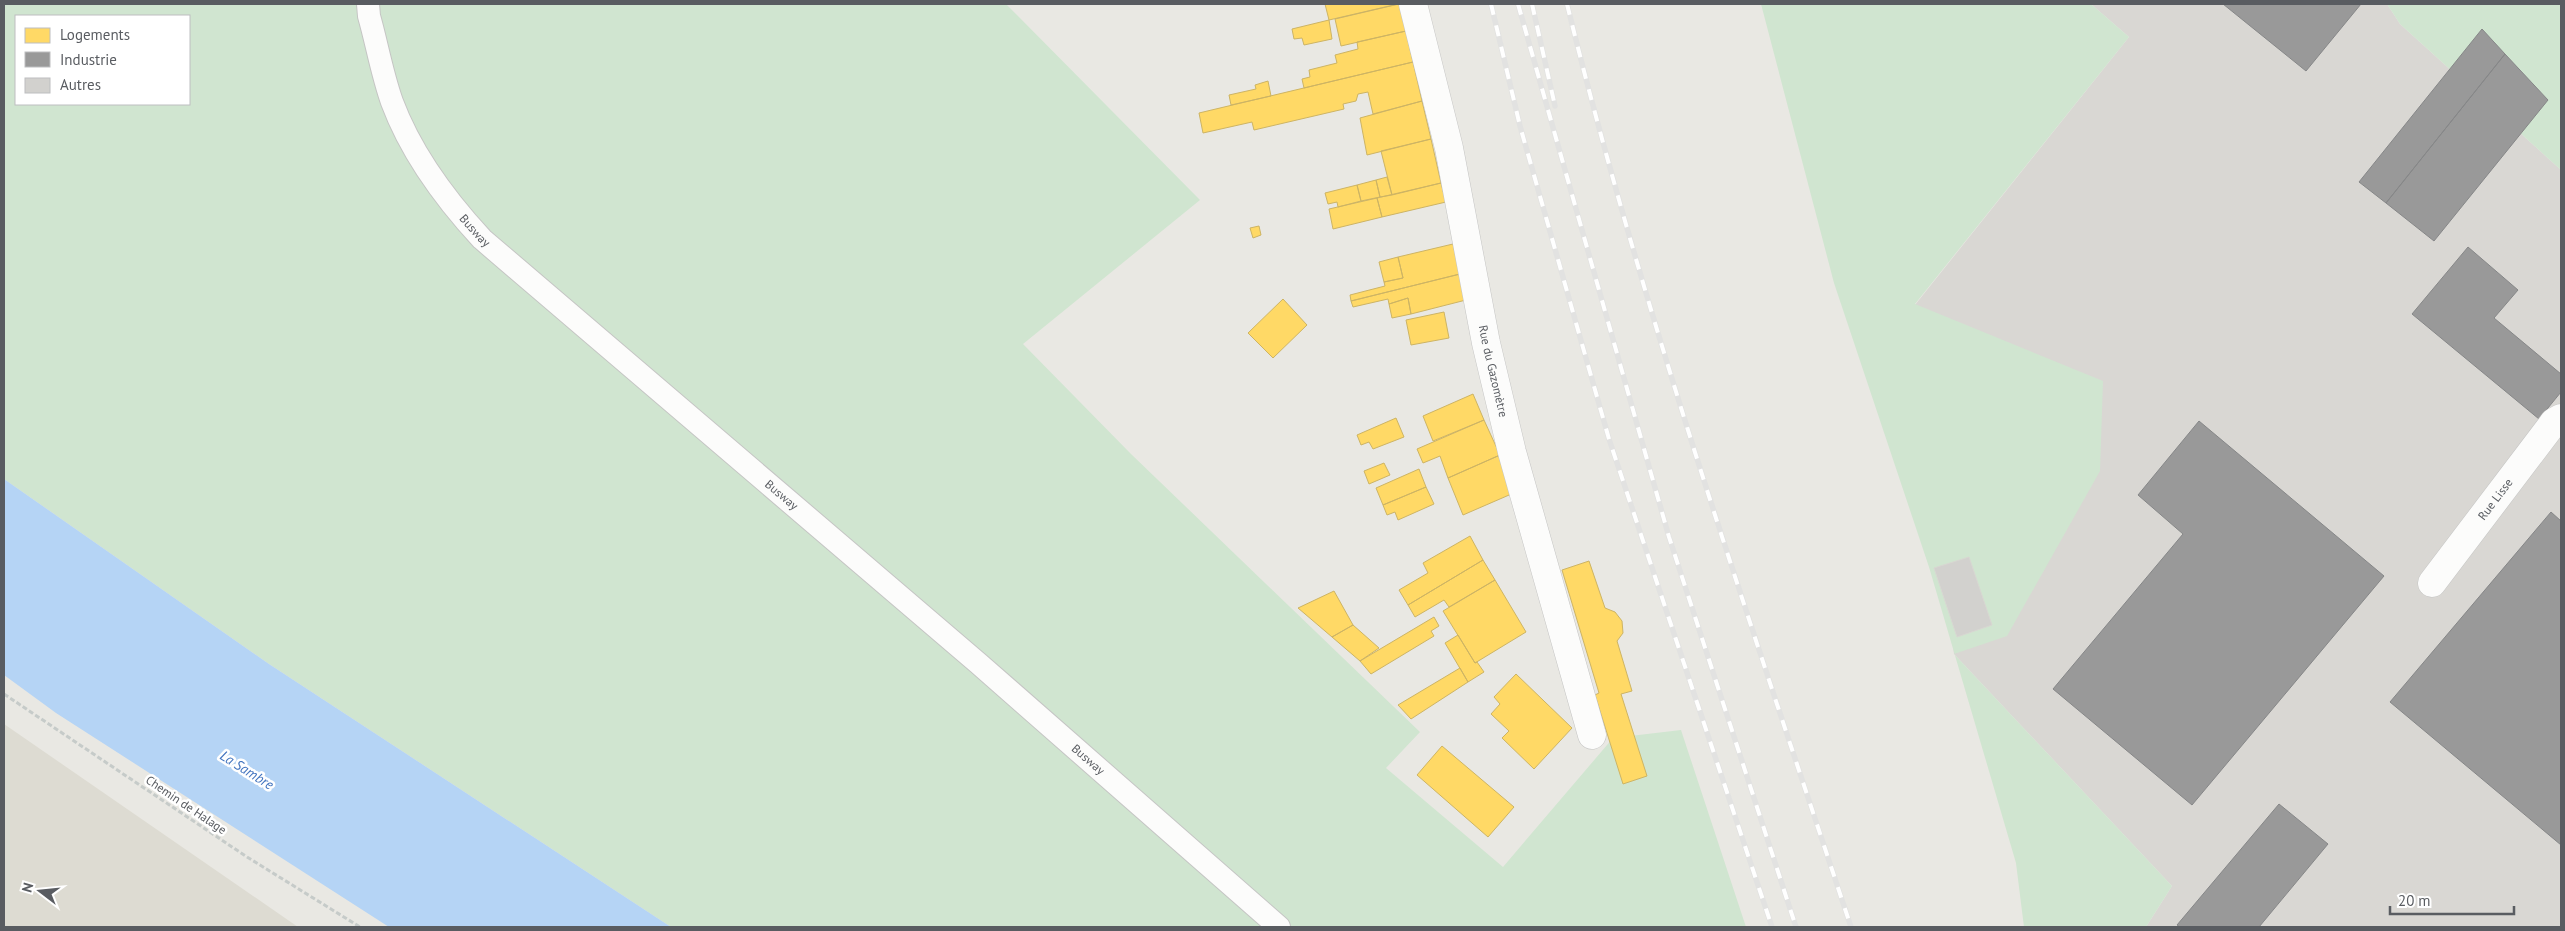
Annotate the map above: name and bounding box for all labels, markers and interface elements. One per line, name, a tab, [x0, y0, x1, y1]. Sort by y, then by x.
legend	[15, 15, 190, 105]
text: Logements	[60, 25, 130, 44]
text: Industrie	[60, 50, 117, 69]
text: Autres	[60, 75, 101, 94]
street label: Busway	[457, 211, 494, 250]
street label: Rue du Gazomètre	[1476, 324, 1511, 419]
street label: Rue Lisse	[2474, 475, 2516, 523]
street label: Busway	[762, 476, 802, 513]
street label: Busway	[1069, 741, 1108, 778]
water label: La Sambre	[217, 746, 278, 794]
street label: Chemin de Halage	[143, 772, 229, 837]
north arrow	[15, 866, 65, 916]
text: N	[18, 881, 37, 894]
scale bar	[2390, 884, 2514, 916]
text: 20 m	[2398, 891, 2431, 910]

